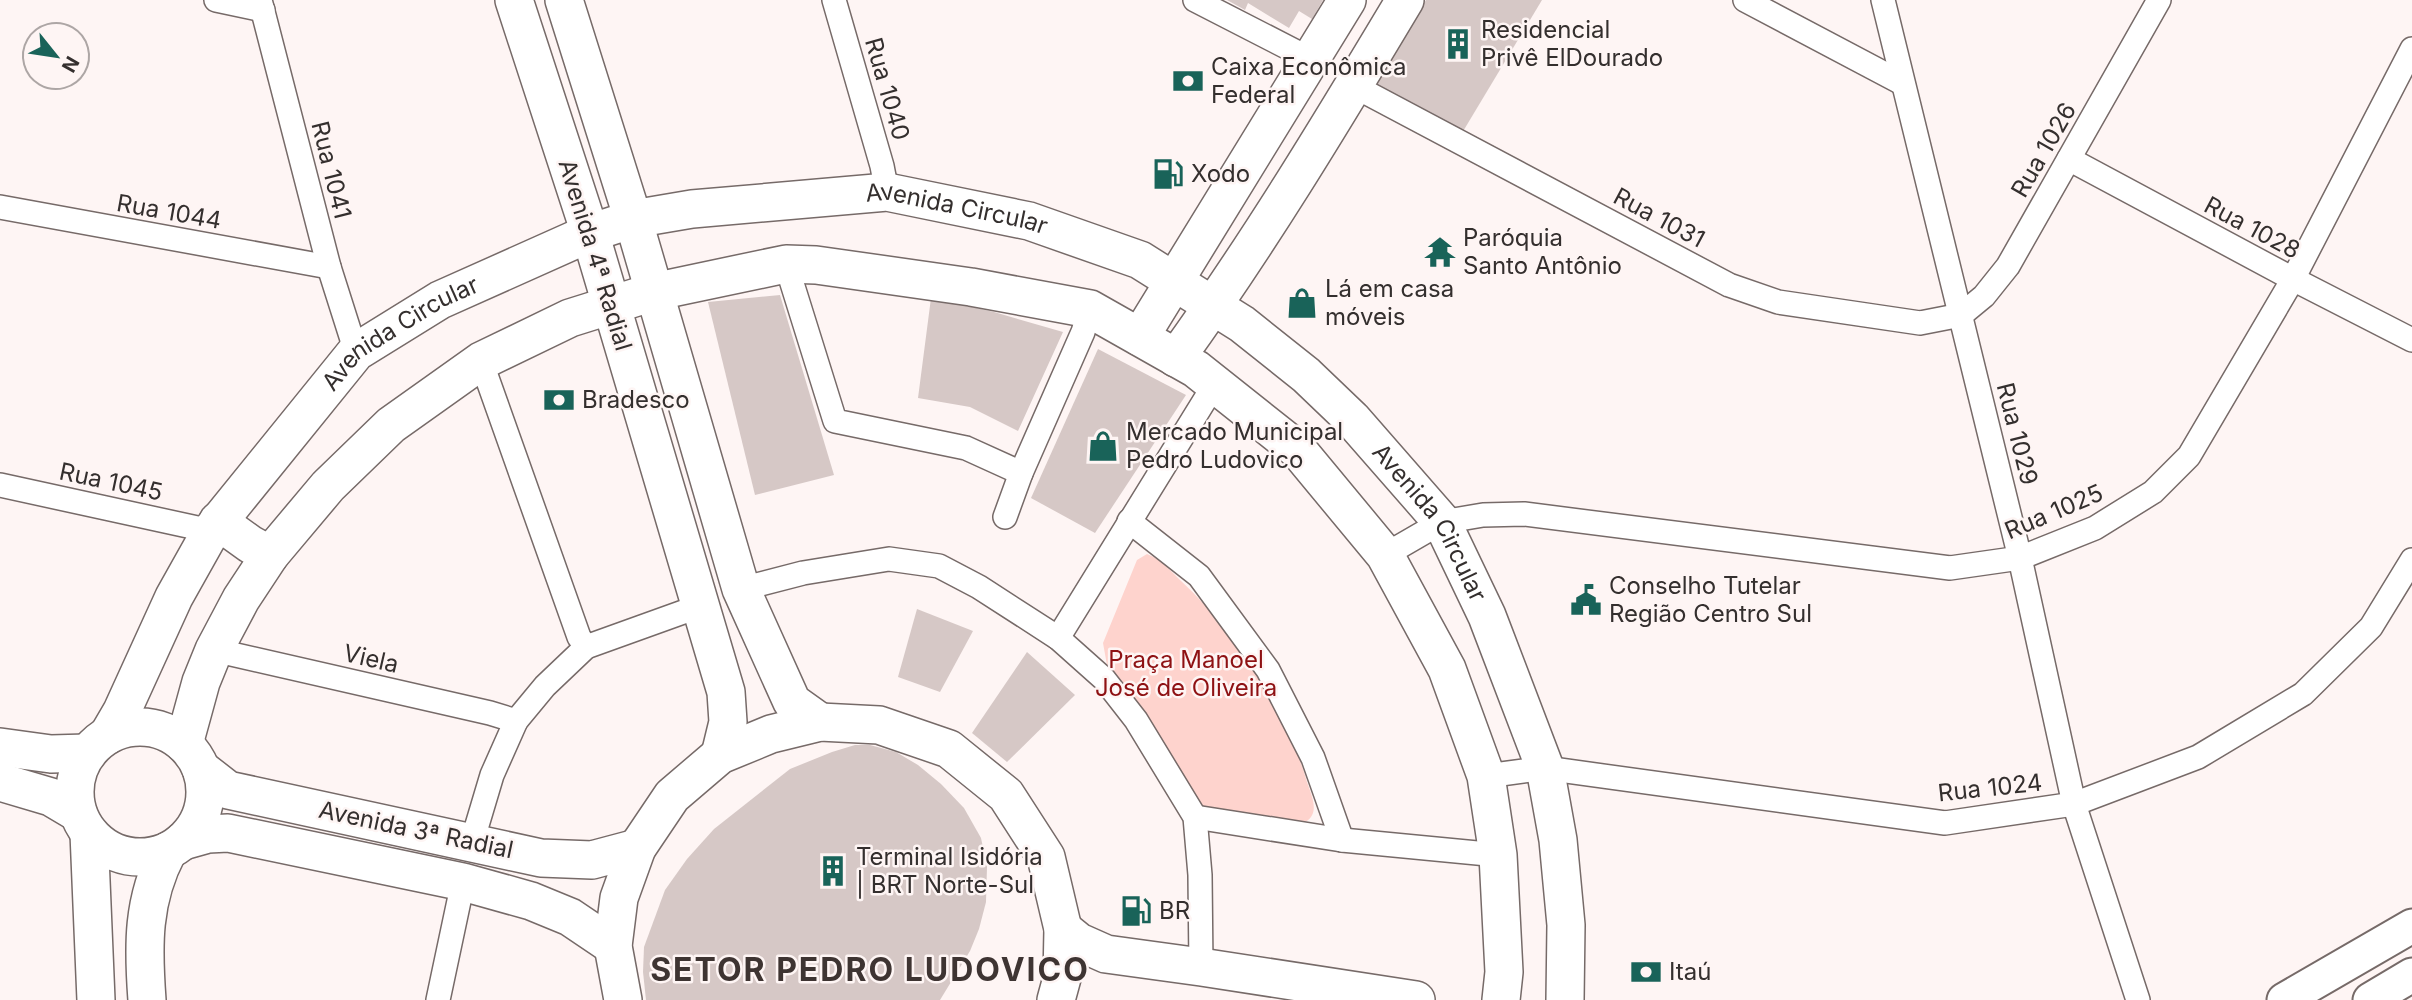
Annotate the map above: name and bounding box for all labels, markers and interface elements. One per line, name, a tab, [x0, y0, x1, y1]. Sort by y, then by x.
place label: Residencial Privê ElDourado	[1481, 15, 1663, 72]
north arrow	[21, 21, 91, 91]
building icon: Residencial Privê ElDourado	[1441, 27, 1475, 61]
street label: Rua 1040	[859, 34, 916, 144]
text: N	[57, 52, 84, 76]
place label: Caixa Econômica Federal	[1211, 52, 1407, 109]
bank icon: Caixa Econômica Federal	[1171, 64, 1205, 98]
street label: Rua 1026	[2005, 97, 2082, 202]
street label: Rua 1041	[305, 118, 358, 222]
street label: Avenida 4ª Radial	[553, 156, 638, 354]
fuel station icon: Xodo	[1151, 157, 1185, 191]
place label: Xodo	[1191, 159, 1250, 188]
street label: Avenida Circular	[864, 177, 1052, 240]
street label: Rua 1031	[1609, 181, 1710, 254]
street label: Rua 1044	[114, 188, 224, 235]
street label: Rua 1028	[2199, 190, 2305, 265]
place label: Paróquia Santo Antônio	[1463, 223, 1622, 280]
temple icon: Paróquia Santo Antônio	[1423, 235, 1457, 269]
street label: Avenida Circular	[316, 270, 483, 396]
place label: Lá em casa móveis	[1325, 274, 1454, 331]
shop icon: Lá em casa móveis	[1285, 286, 1319, 320]
street label: Rua 1029	[1991, 380, 2044, 488]
bank icon: Bradesco	[542, 383, 576, 417]
place label: Bradesco	[582, 385, 690, 414]
place label: Mercado Municipal Pedro Ludovico	[1126, 417, 1343, 474]
shop icon: Mercado Municipal Pedro Ludovico	[1086, 429, 1120, 463]
street label: Avenida Circular	[1366, 438, 1493, 606]
street label: Rua 1045	[57, 456, 165, 507]
street label: Rua 1025	[2000, 478, 2107, 545]
place label: Conselho Tutelar Região Centro Sul	[1609, 571, 1812, 628]
public building icon: Conselho Tutelar Região Centro Sul	[1569, 583, 1603, 617]
street label: Viela	[341, 638, 401, 679]
park label: Praça Manoel José de Oliveira	[1095, 645, 1277, 702]
street label: Rua 1024	[1936, 768, 2043, 807]
street label: Avenida 3ª Radial	[316, 795, 516, 864]
place label: Terminal Isidória | BRT Norte-Sul	[856, 842, 1043, 899]
building icon: Terminal Isidória | BRT Norte-Sul	[816, 854, 850, 888]
fuel station icon: BR	[1119, 894, 1153, 928]
place label: BR	[1159, 896, 1190, 925]
district label: SETOR PEDRO LUDOVICO	[650, 950, 1090, 989]
bank icon: Itaú	[1629, 955, 1663, 989]
place label: Itaú	[1669, 957, 1711, 986]

